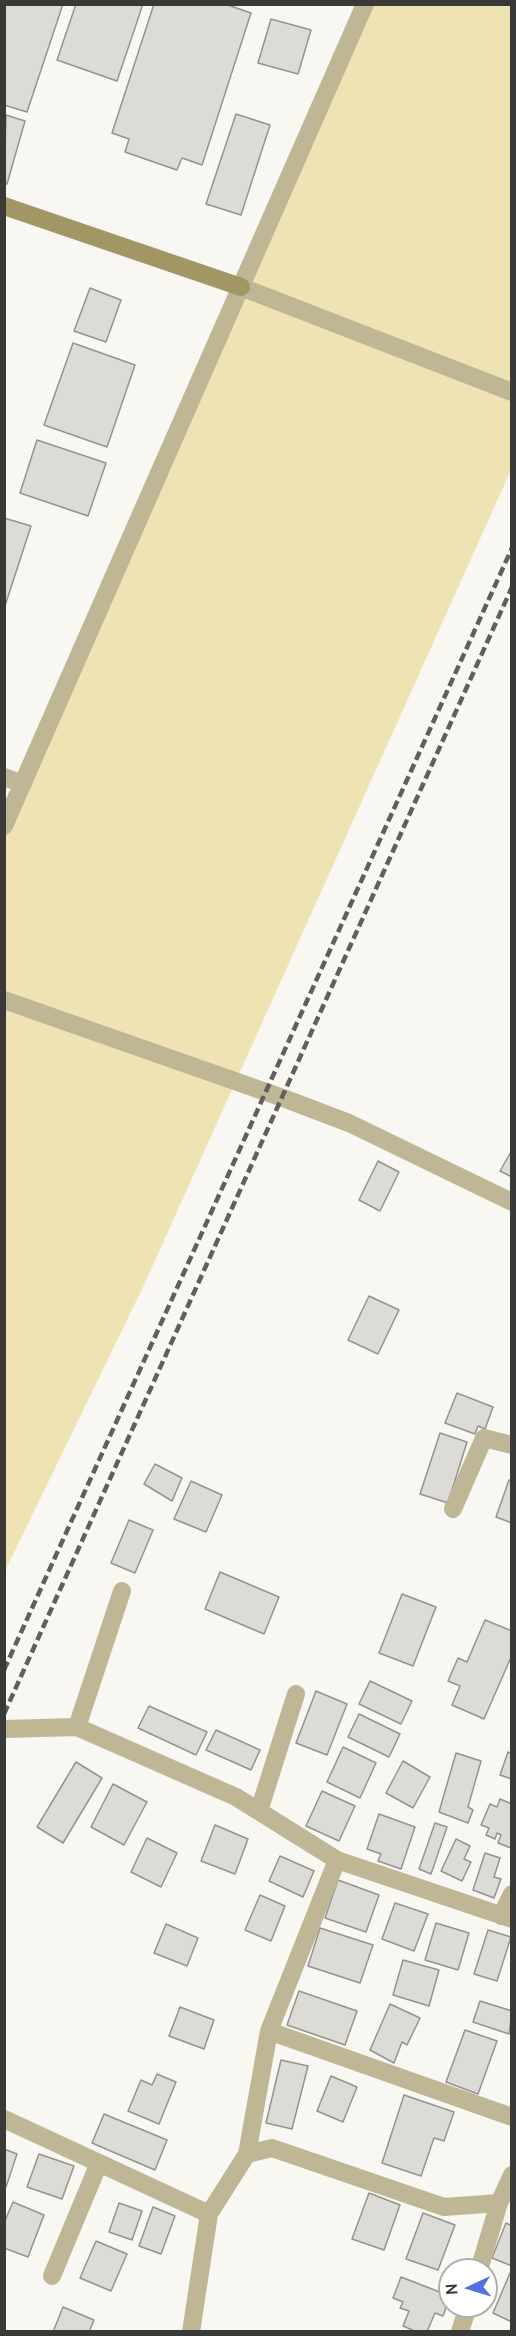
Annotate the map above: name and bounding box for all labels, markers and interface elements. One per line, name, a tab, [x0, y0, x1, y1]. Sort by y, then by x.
north arrow	[438, 2258, 498, 2318]
text: N	[442, 2283, 461, 2295]

